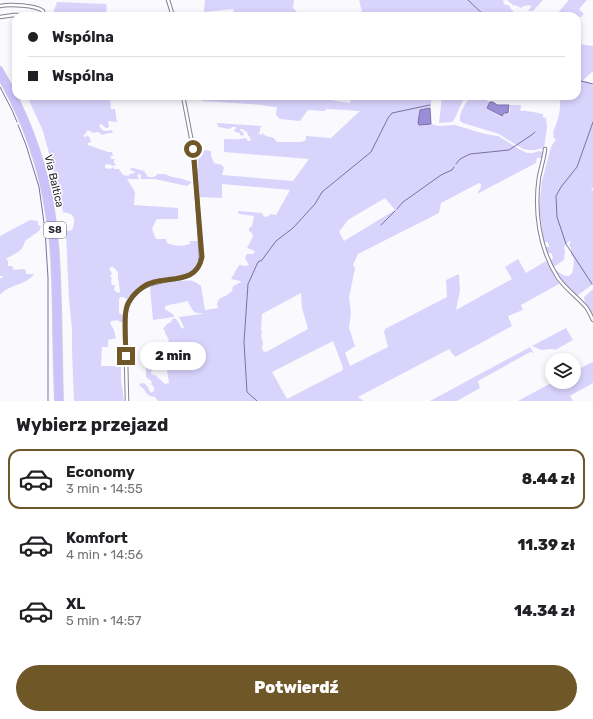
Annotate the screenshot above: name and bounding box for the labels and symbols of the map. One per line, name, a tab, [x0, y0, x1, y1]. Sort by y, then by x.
route start	[184, 140, 202, 158]
street label: Via Baltica	[42, 153, 66, 209]
road number: S8	[44, 222, 66, 238]
callout: 2 min	[140, 342, 206, 370]
route end	[117, 347, 135, 365]

